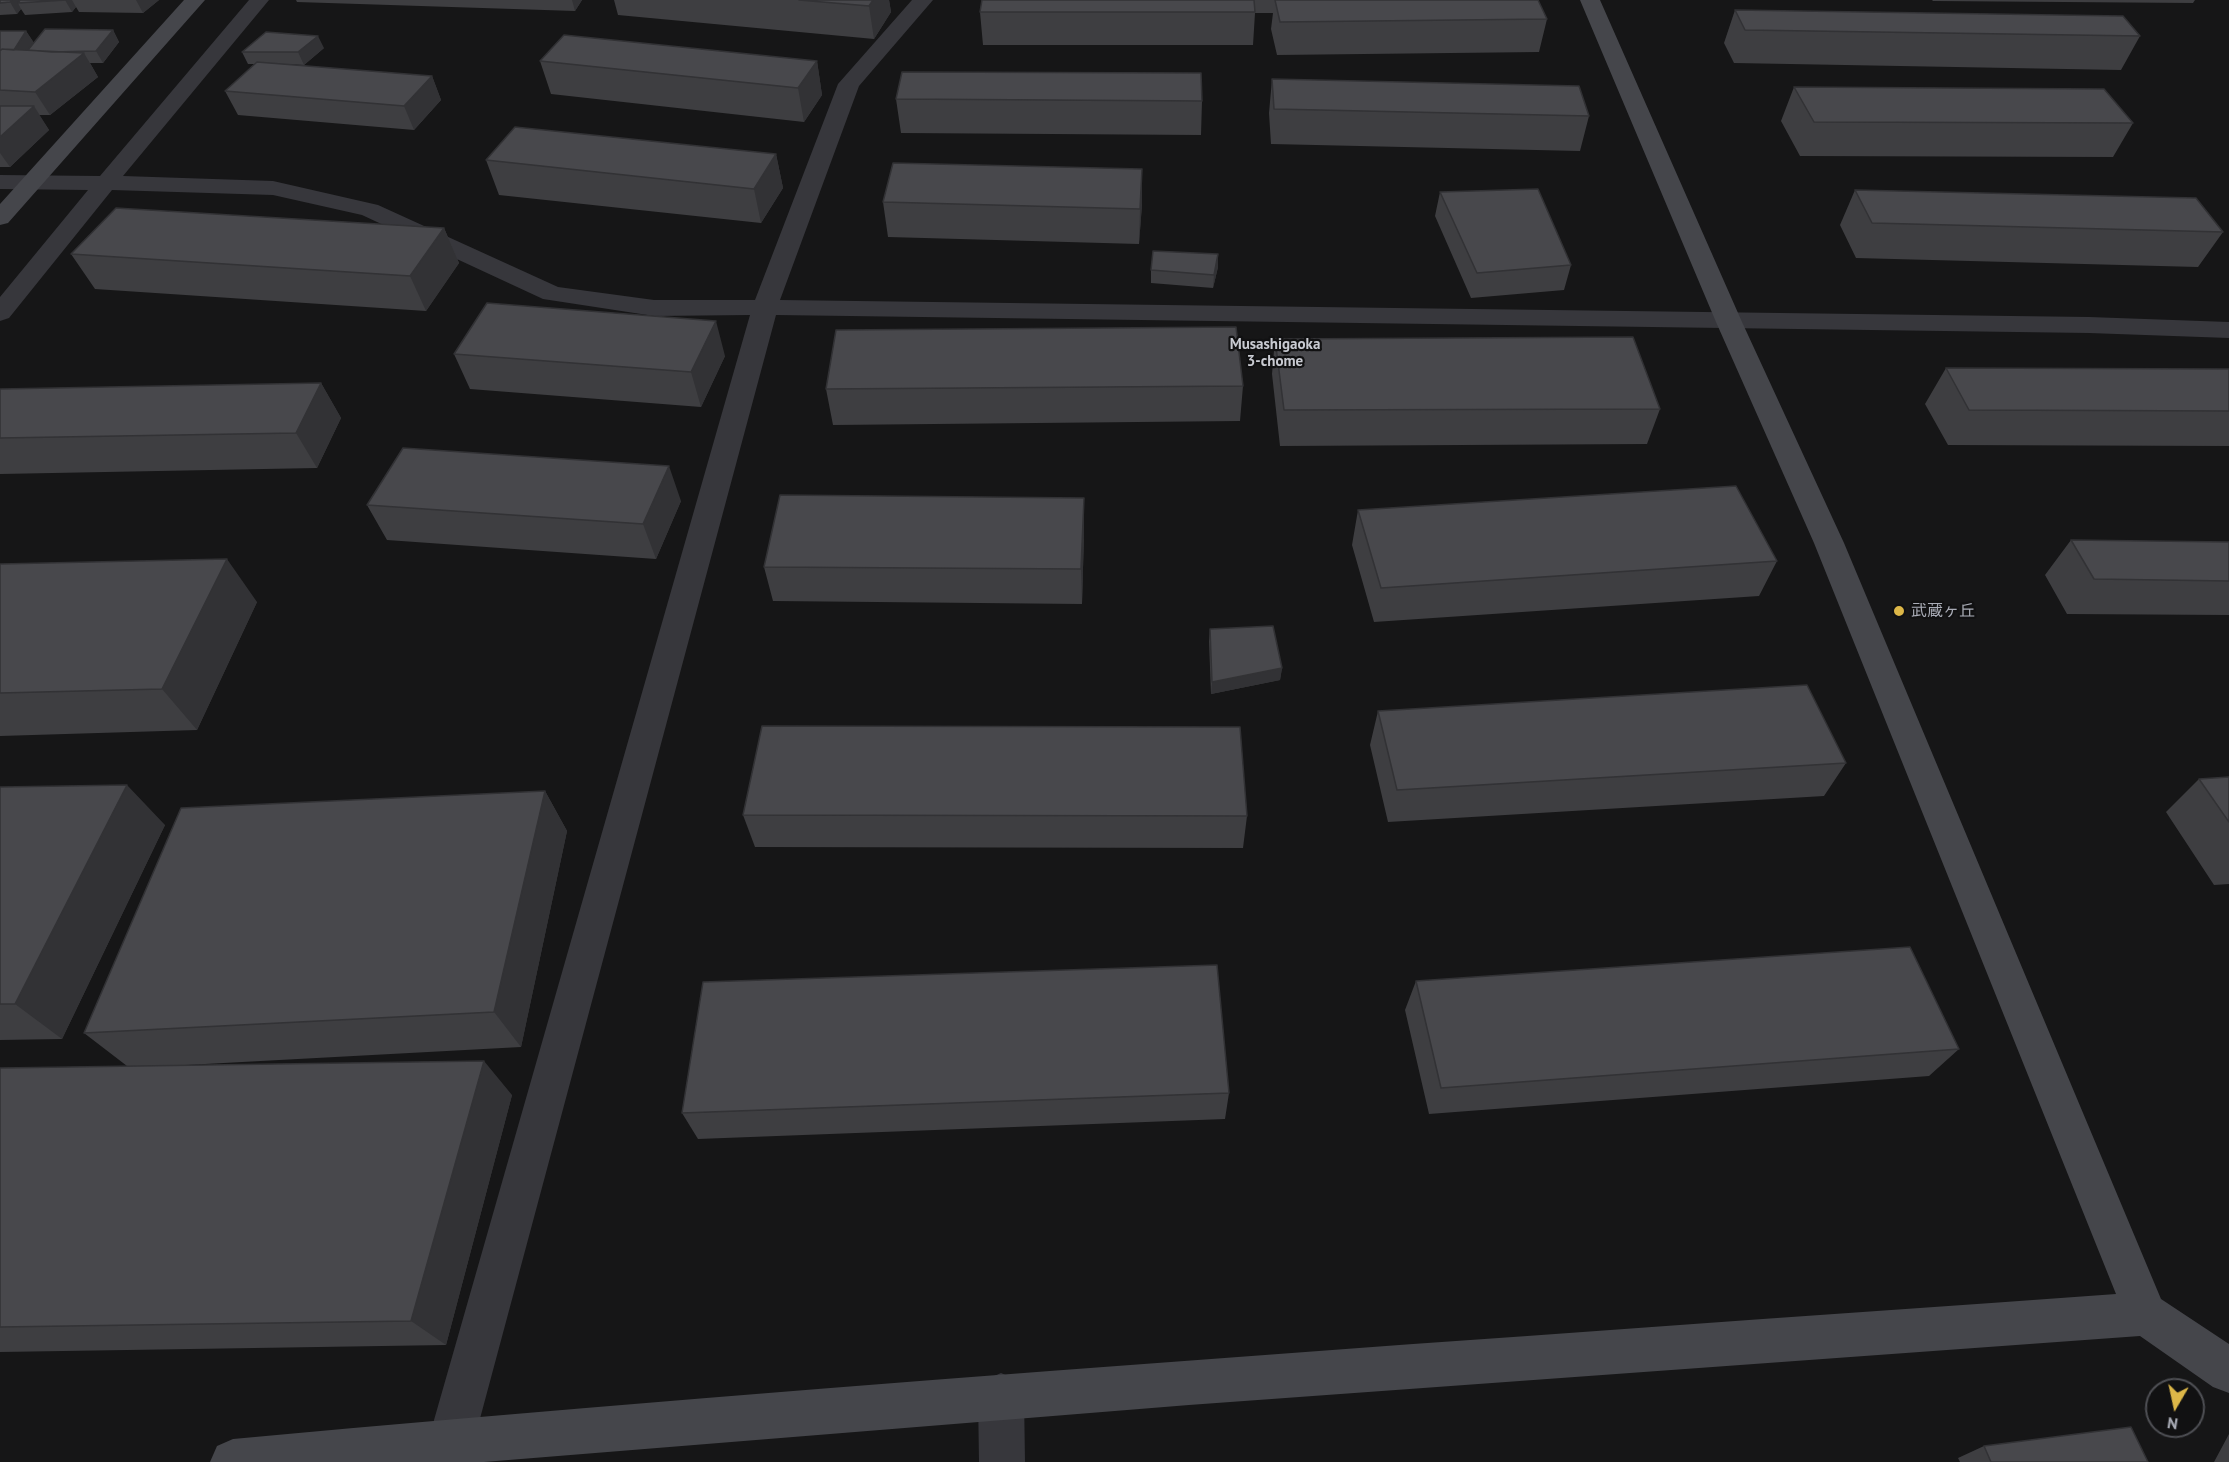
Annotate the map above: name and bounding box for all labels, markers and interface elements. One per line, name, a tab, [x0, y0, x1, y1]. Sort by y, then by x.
district label: Musashigaoka 3-chome	[1230, 336, 1320, 371]
place label: 武蔵ヶ丘	[1911, 601, 1975, 621]
marker: 武蔵ヶ丘	[1892, 604, 1906, 618]
north arrow	[2145, 1378, 2205, 1438]
text: N	[2166, 1413, 2179, 1435]

